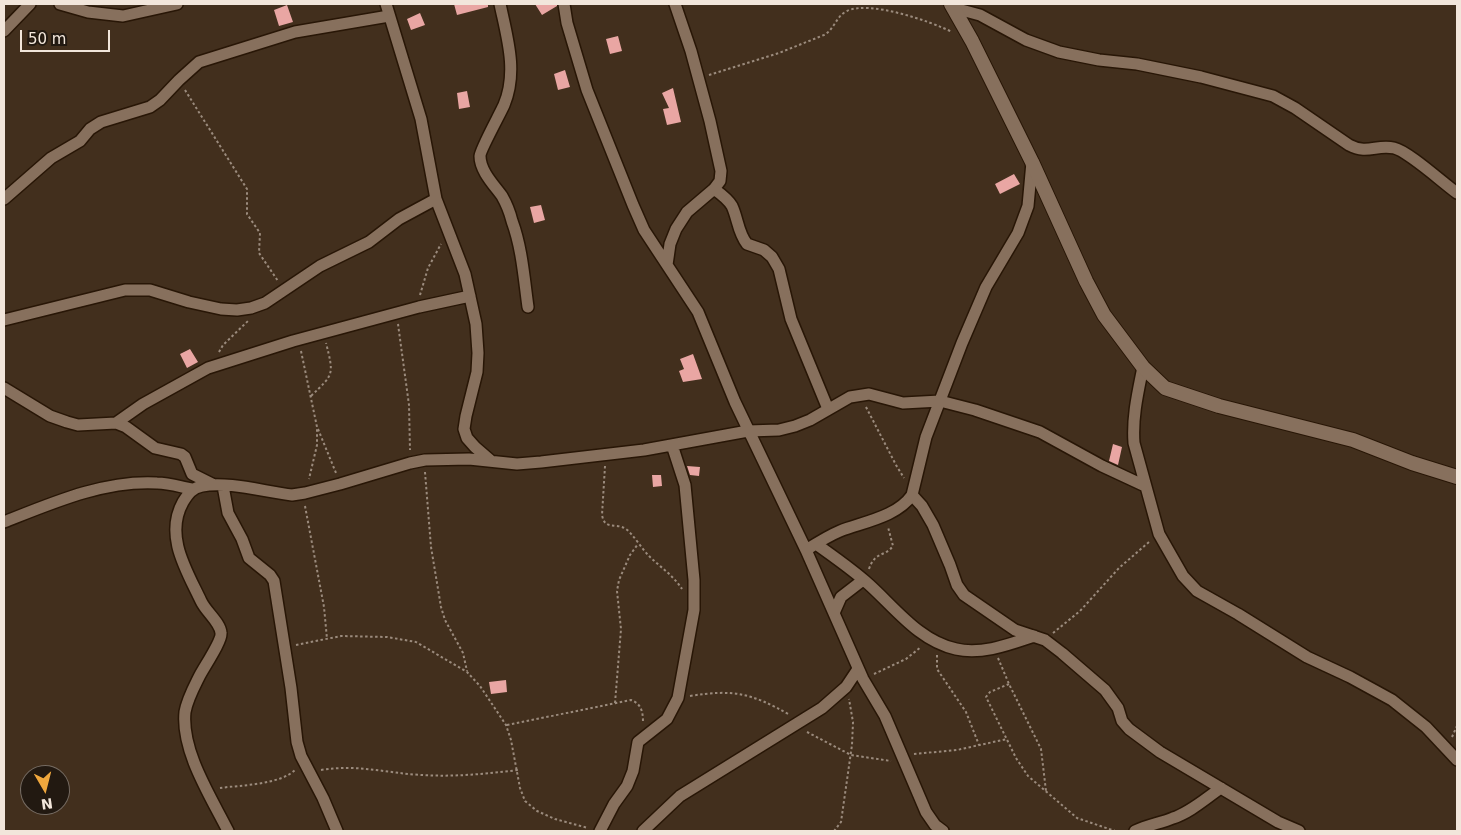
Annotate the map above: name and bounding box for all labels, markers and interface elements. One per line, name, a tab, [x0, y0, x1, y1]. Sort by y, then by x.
scale bar	[22, 20, 112, 52]
text: 50 m	[28, 30, 66, 48]
north arrow	[20, 765, 70, 815]
text: N	[40, 795, 54, 813]

